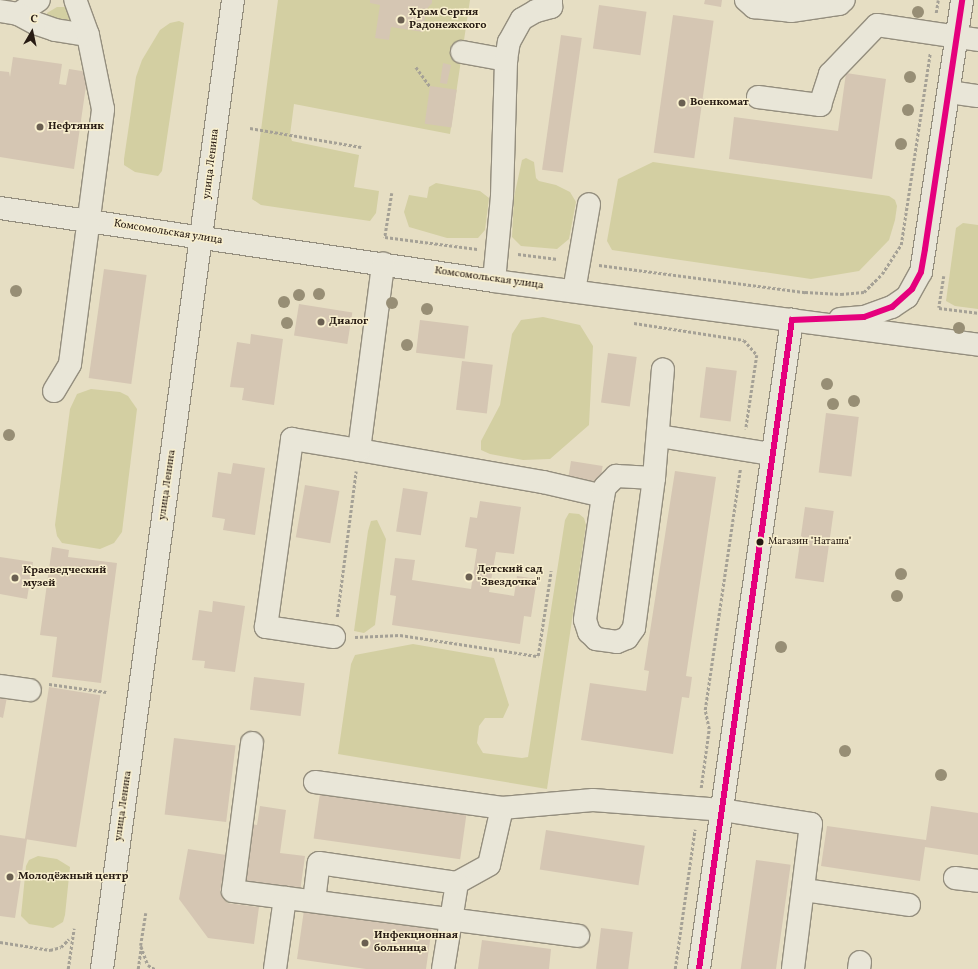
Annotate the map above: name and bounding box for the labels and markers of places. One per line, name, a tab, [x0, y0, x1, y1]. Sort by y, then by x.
place label: Храм Сергия Радонежского	[409, 7, 487, 33]
marker: Храм Сергия Радонежского	[396, 15, 406, 25]
place label: Военкомат	[690, 96, 749, 110]
marker: Военкомат	[677, 98, 687, 108]
place label: Нефтяник	[48, 120, 104, 134]
marker: Нефтяник	[35, 122, 45, 132]
place label: Диалог	[329, 315, 368, 329]
marker: Диалог	[316, 317, 326, 327]
place label: Магазин "Наташа"	[768, 536, 852, 548]
marker: Магазин "Наташа"	[755, 537, 765, 547]
place label: Детский сад "Звездочка"	[477, 564, 543, 590]
place label: Краеведческий музей	[23, 565, 106, 591]
marker: Детский сад "Звездочка"	[464, 572, 474, 582]
marker: Краеведческий музей	[10, 573, 20, 583]
place label: Молодёжный центр	[18, 870, 128, 884]
marker: Молодёжный центр	[5, 872, 15, 882]
place label: Инфекционная больница	[374, 930, 458, 956]
marker: Инфекционная больница	[359, 937, 371, 949]

